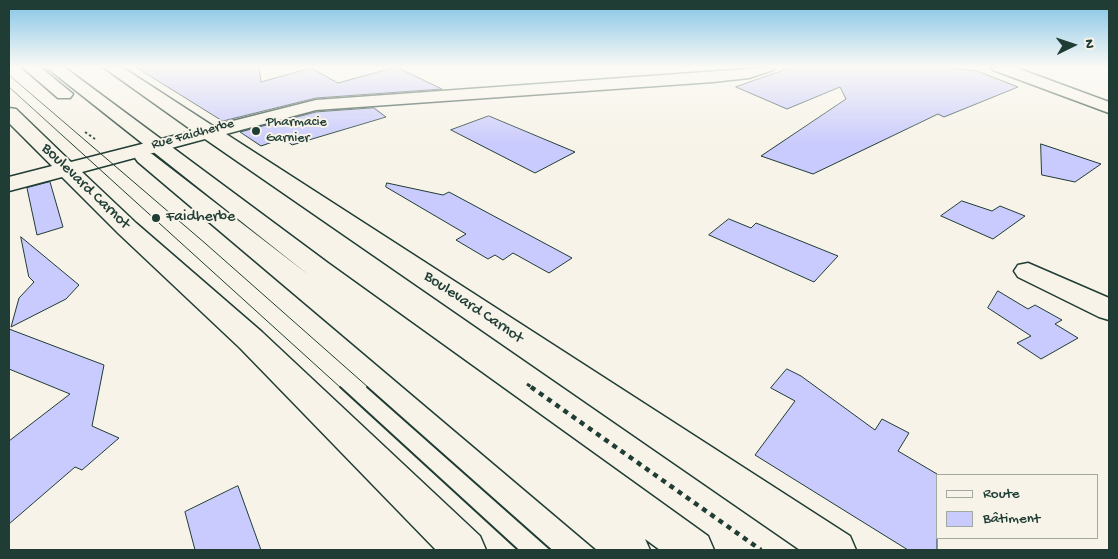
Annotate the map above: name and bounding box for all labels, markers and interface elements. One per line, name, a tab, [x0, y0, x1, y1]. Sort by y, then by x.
north arrow	[1048, 20, 1098, 70]
text: N	[1080, 39, 1097, 49]
place label: Pharmacie Garnier	[266, 115, 327, 148]
street label: Rue Faidherbe	[150, 116, 236, 154]
marker: Pharmacie Garnier	[250, 125, 262, 137]
street label: Boulevard Carnot	[37, 140, 133, 234]
place label: Faidherbe	[166, 208, 235, 228]
marker: Faidherbe	[150, 212, 162, 224]
street label: Boulevard Carnot	[419, 268, 527, 348]
legend	[936, 474, 1098, 539]
text: Route	[983, 485, 1020, 503]
text: Bâtiment	[983, 510, 1040, 528]

